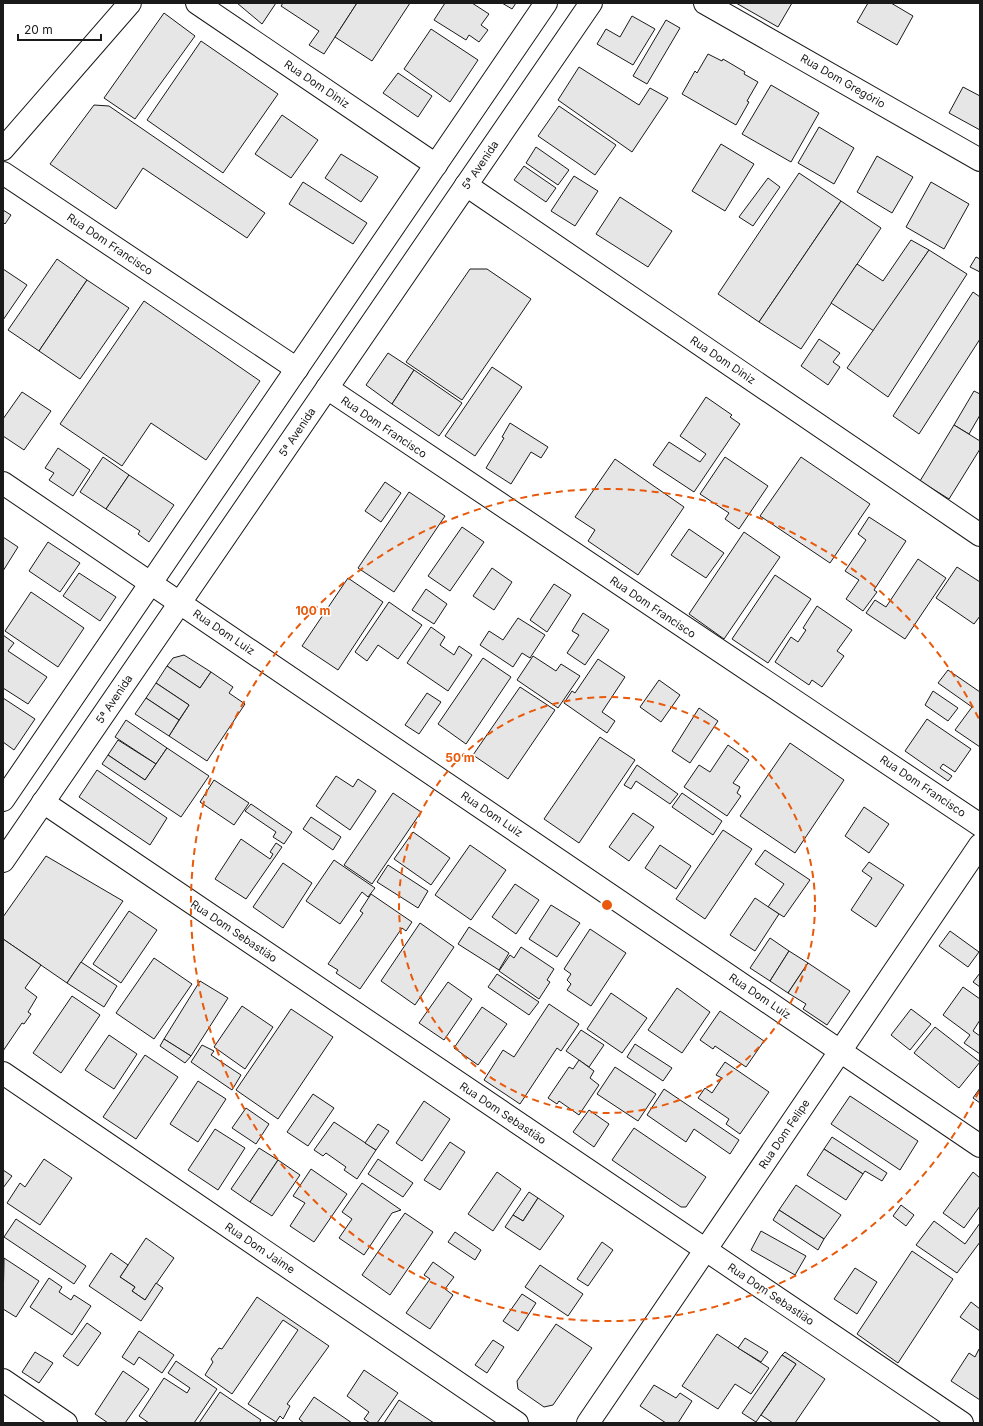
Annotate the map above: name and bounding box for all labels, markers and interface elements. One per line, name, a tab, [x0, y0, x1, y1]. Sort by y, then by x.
scale bar	[18, 16, 101, 42]
text: 20 m	[24, 22, 53, 37]
street label: Rua Dom Gregório	[798, 51, 888, 111]
street label: Rua Dom Diniz	[282, 57, 352, 111]
street label: 5ª Avenida	[459, 138, 501, 192]
street label: Rua Dom Francisco	[64, 210, 156, 278]
street label: Rua Dom Diniz	[688, 333, 758, 387]
street label: Rua Dom Francisco	[338, 393, 430, 461]
street label: 5ª Avenida	[276, 405, 318, 459]
street label: Rua Dom Francisco	[607, 573, 699, 641]
text: 100 m	[295, 603, 331, 618]
street label: Rua Dom Luiz	[190, 606, 258, 658]
street label: 5ª Avenida	[93, 672, 135, 726]
text: 50 m	[445, 750, 475, 765]
street label: Rua Dom Francisco	[877, 752, 969, 820]
street label: Rua Dom Luiz	[458, 788, 526, 840]
street label: Rua Dom Sebastião	[188, 897, 280, 965]
centre of rings	[600, 898, 614, 912]
street label: Rua Dom Luiz	[726, 970, 794, 1022]
street label: Rua Dom Sebastião	[457, 1079, 549, 1147]
street label: Rua Dom Felipe	[756, 1096, 812, 1172]
street label: Rua Dom Jaime	[222, 1219, 298, 1277]
street label: Rua Dom Sebastião	[725, 1260, 817, 1328]

